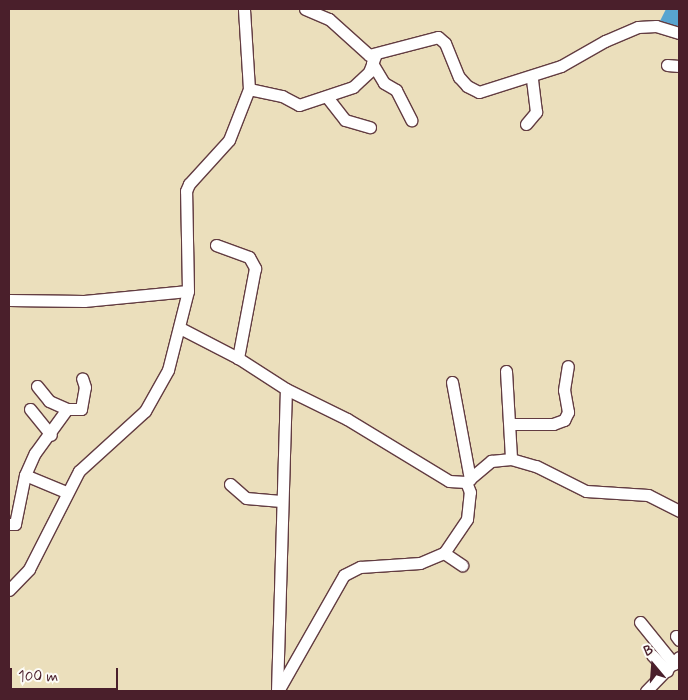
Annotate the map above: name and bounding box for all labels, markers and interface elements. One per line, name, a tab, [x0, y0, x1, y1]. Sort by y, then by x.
north arrow	[628, 640, 678, 690]
text: B	[641, 641, 655, 661]
scale bar	[12, 658, 120, 690]
text: 100 m	[18, 667, 58, 687]

